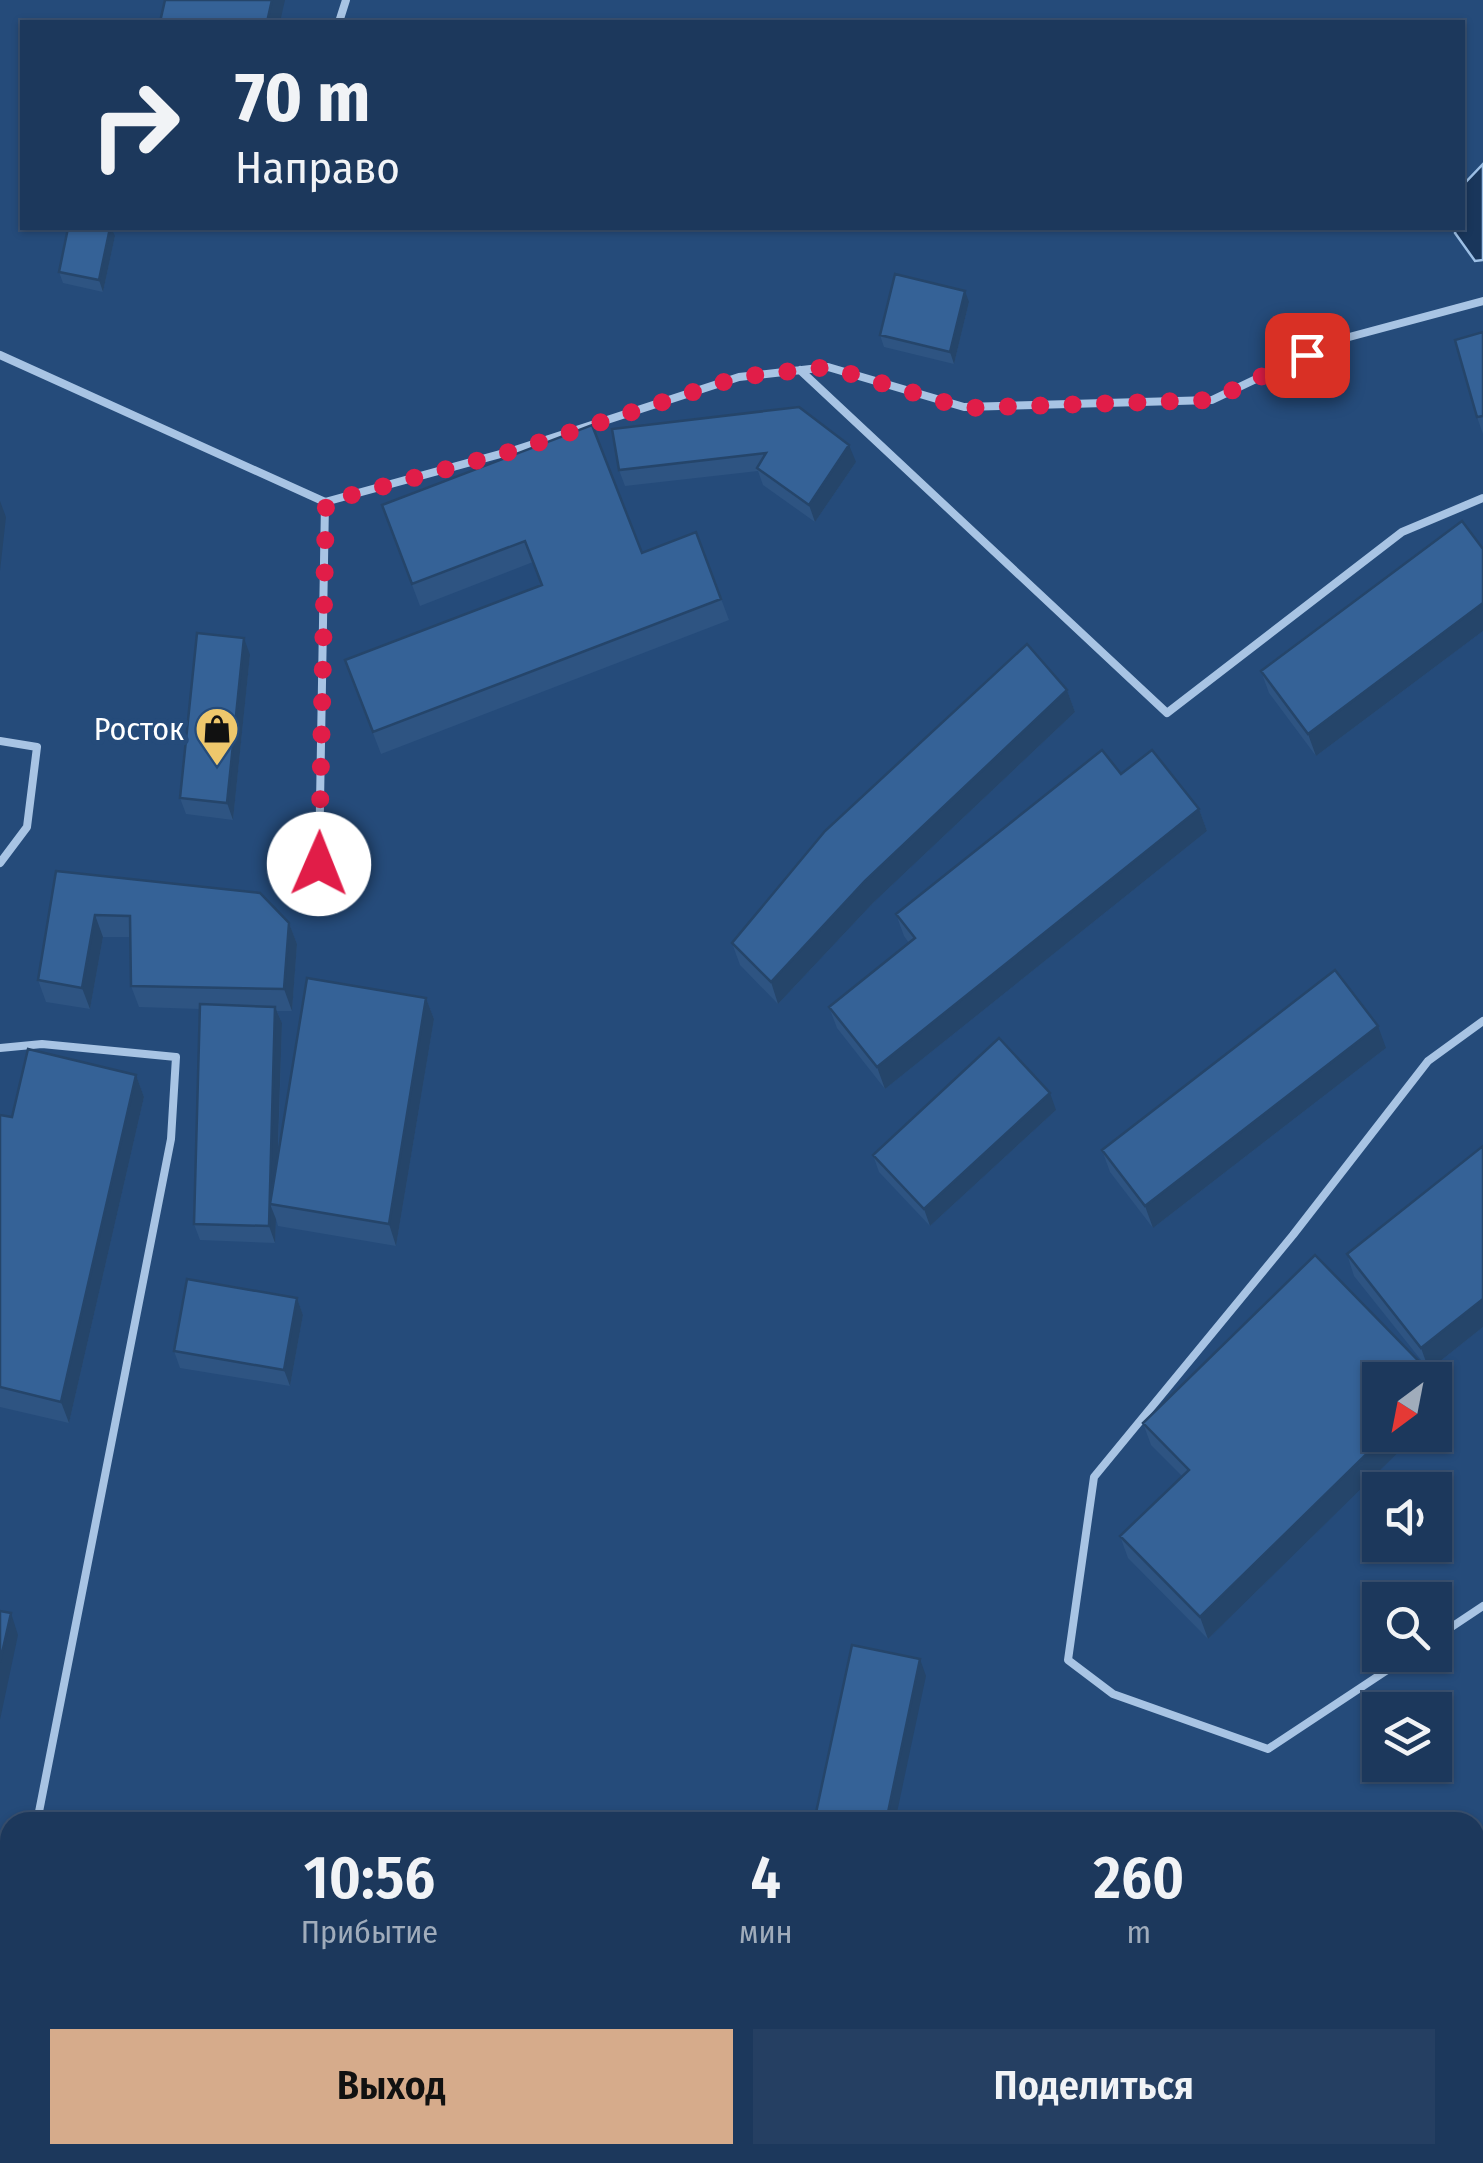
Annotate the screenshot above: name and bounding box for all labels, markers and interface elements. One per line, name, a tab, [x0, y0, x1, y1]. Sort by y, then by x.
text: 70 m	[235, 56, 370, 140]
icon: right	[70, 60, 200, 190]
text: Направо	[235, 141, 400, 195]
pin	[1265, 313, 1350, 398]
icon: arrive	[1280, 328, 1335, 383]
shop icon: Росток	[194, 706, 240, 767]
place label: Росток	[94, 710, 184, 748]
position arrow	[267, 812, 371, 916]
north arrow	[1362, 1362, 1452, 1452]
map controls	[1362, 1362, 1452, 1782]
button: sound	[1362, 1472, 1452, 1562]
button: search	[1362, 1582, 1452, 1672]
button: layers	[1362, 1692, 1452, 1782]
text: 10:56	[304, 1842, 435, 1914]
text: 4	[751, 1842, 781, 1914]
text: 260	[1093, 1842, 1184, 1914]
text: Прибытие	[301, 1913, 438, 1951]
text: мин	[739, 1913, 793, 1951]
text: m	[1127, 1913, 1151, 1951]
button: Выход	[50, 2029, 733, 2144]
button: Поделиться	[753, 2029, 1435, 2144]

